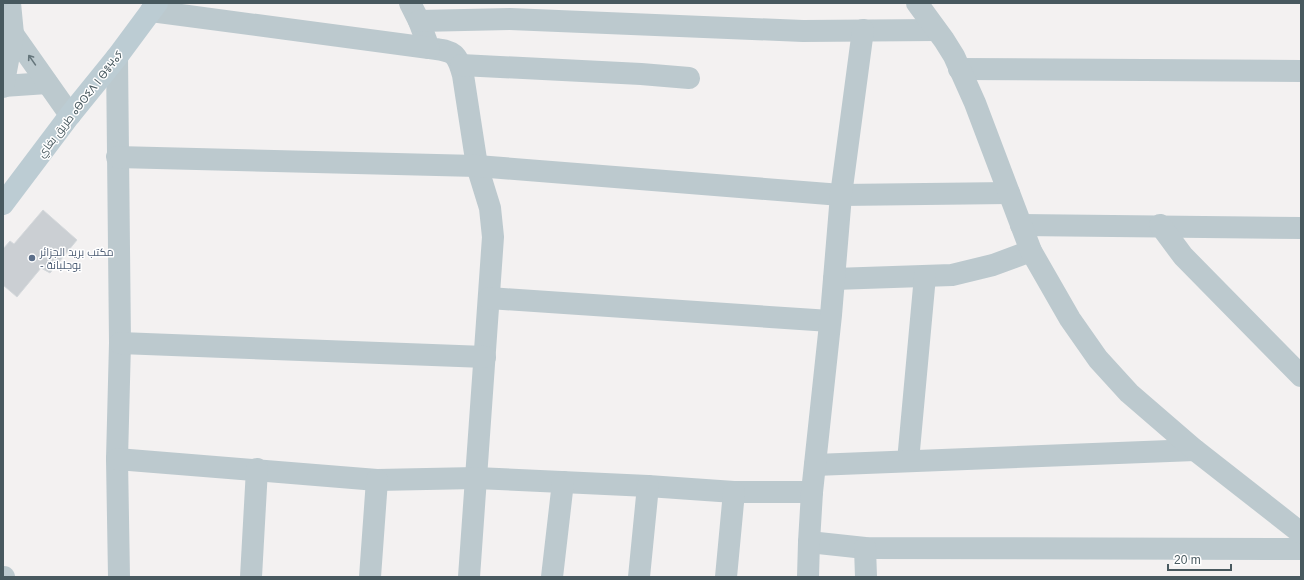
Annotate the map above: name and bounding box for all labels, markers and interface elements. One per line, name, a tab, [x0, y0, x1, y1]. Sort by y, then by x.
street label: طريق بغاي ⴰⴱⵔⵉⴷ ⵏ ⴱⴻⵖⴰⵢ	[35, 48, 128, 161]
one-way arrow	[28, 55, 36, 66]
place label: مكتب بريد الجزائر - بوجلبانة	[39, 246, 114, 272]
marker: مكتب بريد الجزائر - بوجلبانة	[27, 253, 37, 263]
scale bar	[1168, 546, 1231, 572]
text: 20 m	[1174, 553, 1201, 567]

